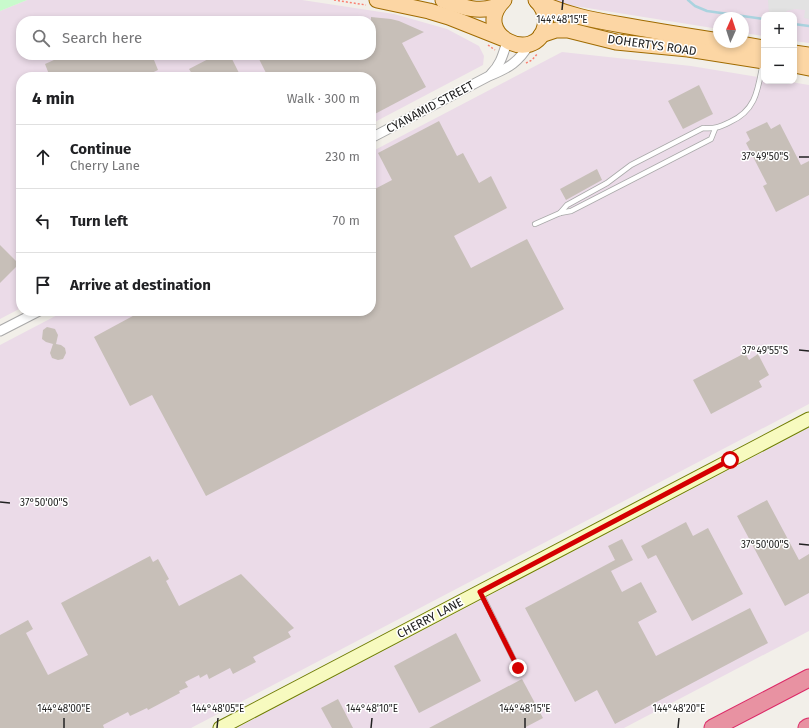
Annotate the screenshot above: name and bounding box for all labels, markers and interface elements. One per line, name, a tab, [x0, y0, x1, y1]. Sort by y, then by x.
north arrow	[713, 12, 749, 48]
map controls	[761, 12, 797, 84]
button: +	[761, 12, 797, 48]
text: 144°48'15"E	[536, 14, 588, 26]
search box	[16, 16, 376, 60]
icon: search	[30, 27, 52, 49]
text: Search here	[62, 29, 142, 47]
street label: DOHERTYS ROAD	[607, 32, 698, 58]
button: −	[761, 48, 797, 84]
street label: CYANAMID STREET	[384, 78, 477, 136]
text: 4 min	[32, 88, 75, 109]
text: Walk · 300 m	[287, 91, 360, 106]
text: Continue	[70, 140, 131, 158]
icon: ahead	[32, 146, 54, 168]
text: 230 m	[325, 149, 360, 164]
text: 37°49'50"S	[741, 151, 789, 163]
text: Cherry Lane	[70, 158, 140, 173]
icon: left	[32, 210, 54, 232]
text: Turn left	[70, 212, 128, 230]
text: 70 m	[333, 213, 360, 228]
icon: arrive	[32, 274, 54, 296]
text: Arrive at destination	[70, 276, 211, 294]
text: 37°49'55"S	[742, 345, 789, 357]
route start	[721, 451, 739, 469]
text: 37°50'00"S	[20, 497, 68, 509]
text: 37°50'00"S	[741, 539, 789, 551]
street label: CHERRY LANE	[395, 595, 465, 641]
route end	[509, 659, 527, 677]
text: 144°48'00"E	[37, 703, 91, 715]
text: 144°48'05"E	[192, 703, 244, 715]
text: 144°48'10"E	[346, 703, 398, 715]
text: 144°48'15"E	[499, 703, 551, 715]
text: 144°48'20"E	[653, 703, 705, 715]

